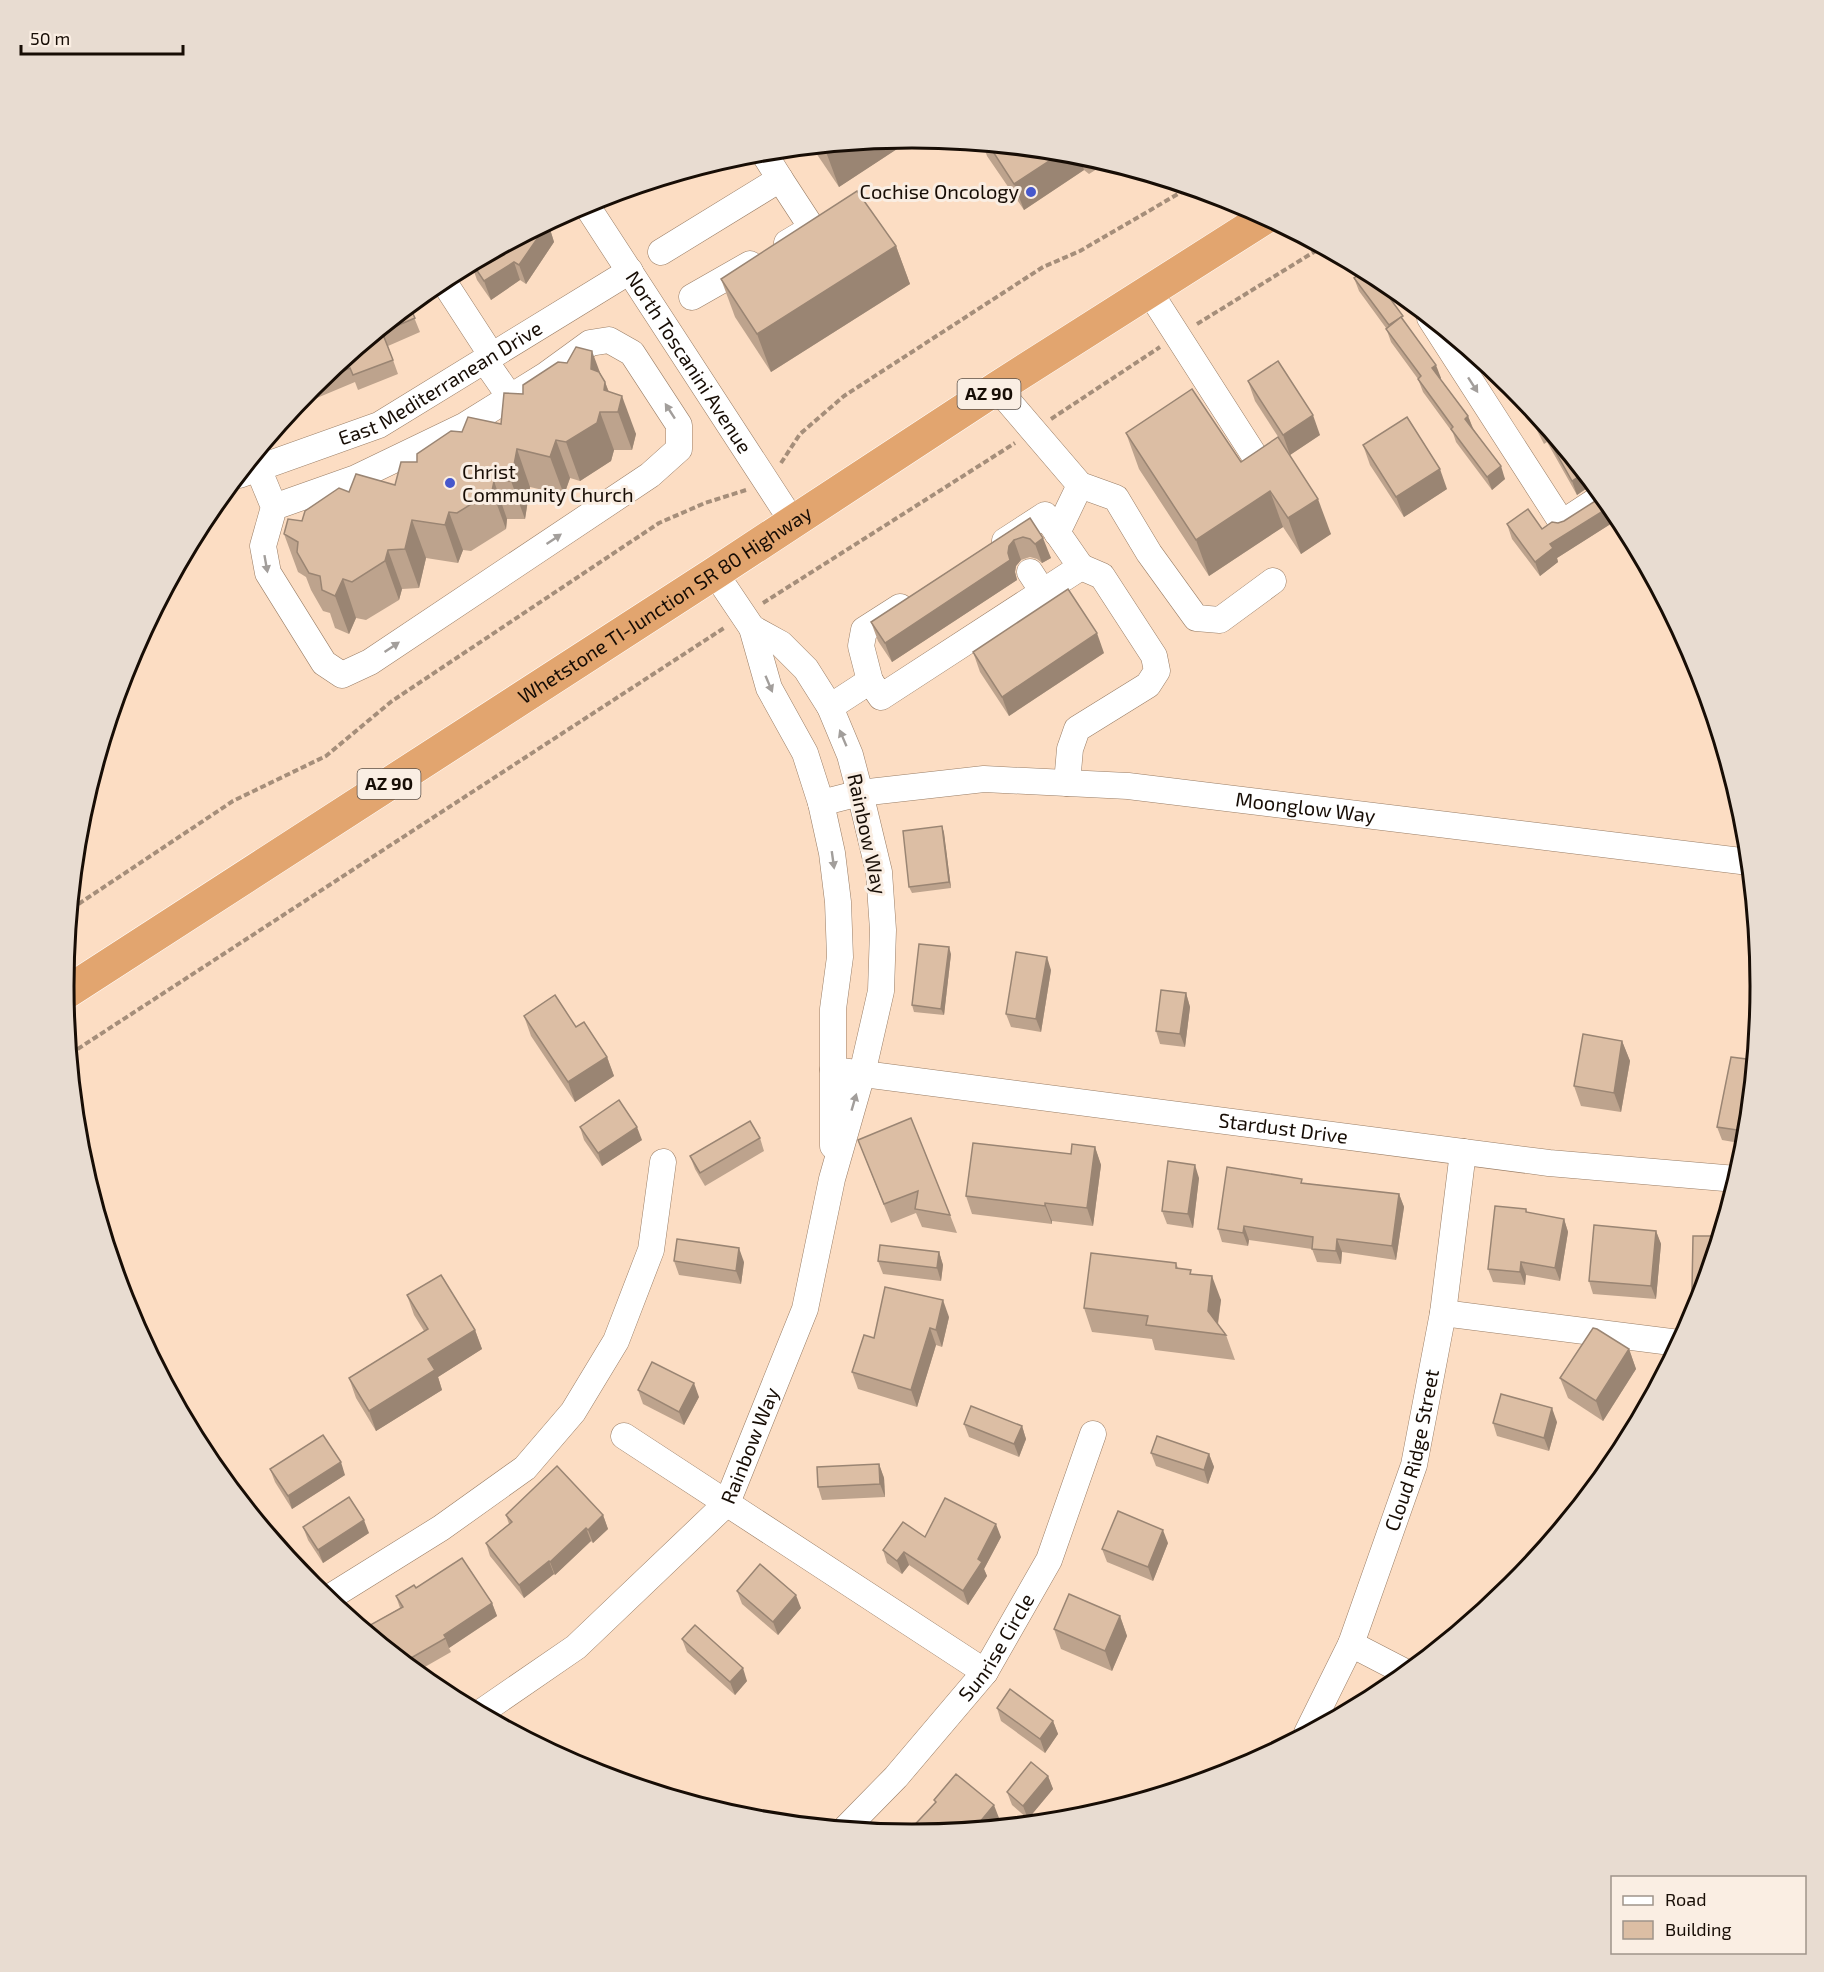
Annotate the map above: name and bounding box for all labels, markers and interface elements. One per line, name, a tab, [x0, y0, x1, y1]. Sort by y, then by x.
scale bar	[21, 18, 183, 56]
text: 50 m	[30, 27, 70, 49]
place label: Cochise Oncology	[860, 179, 1019, 203]
marker: Cochise Oncology	[1024, 185, 1038, 199]
street label: North Toscanini Avenue	[621, 266, 758, 457]
street label: East Mediterranean Drive	[335, 315, 546, 450]
one-way arrow	[1468, 377, 1479, 393]
road number: AZ 90	[958, 379, 1020, 409]
one-way arrow	[665, 403, 676, 419]
place label: Christ Community Church	[462, 459, 634, 506]
marker: Christ Community Church	[443, 476, 457, 490]
street label: Whetstone TI-Junction SR 80 Highway	[513, 500, 816, 708]
one-way arrow	[546, 533, 562, 545]
one-way arrow	[262, 554, 271, 573]
one-way arrow	[384, 642, 400, 653]
one-way arrow	[764, 676, 774, 694]
one-way arrow	[838, 728, 848, 746]
road number: AZ 90	[358, 769, 420, 799]
street label: Rainbow Way	[843, 771, 893, 897]
street label: Moonglow Way	[1234, 786, 1377, 827]
one-way arrow	[828, 851, 837, 870]
one-way arrow	[850, 1093, 859, 1111]
street label: Stardust Drive	[1217, 1107, 1349, 1148]
street label: Cloud Ridge Street	[1379, 1367, 1443, 1534]
street label: Rainbow Way	[715, 1383, 783, 1507]
street label: Sunrise Circle	[953, 1589, 1038, 1706]
legend	[1611, 1876, 1806, 1954]
text: Road	[1665, 1888, 1706, 1910]
text: Building	[1665, 1918, 1732, 1940]

